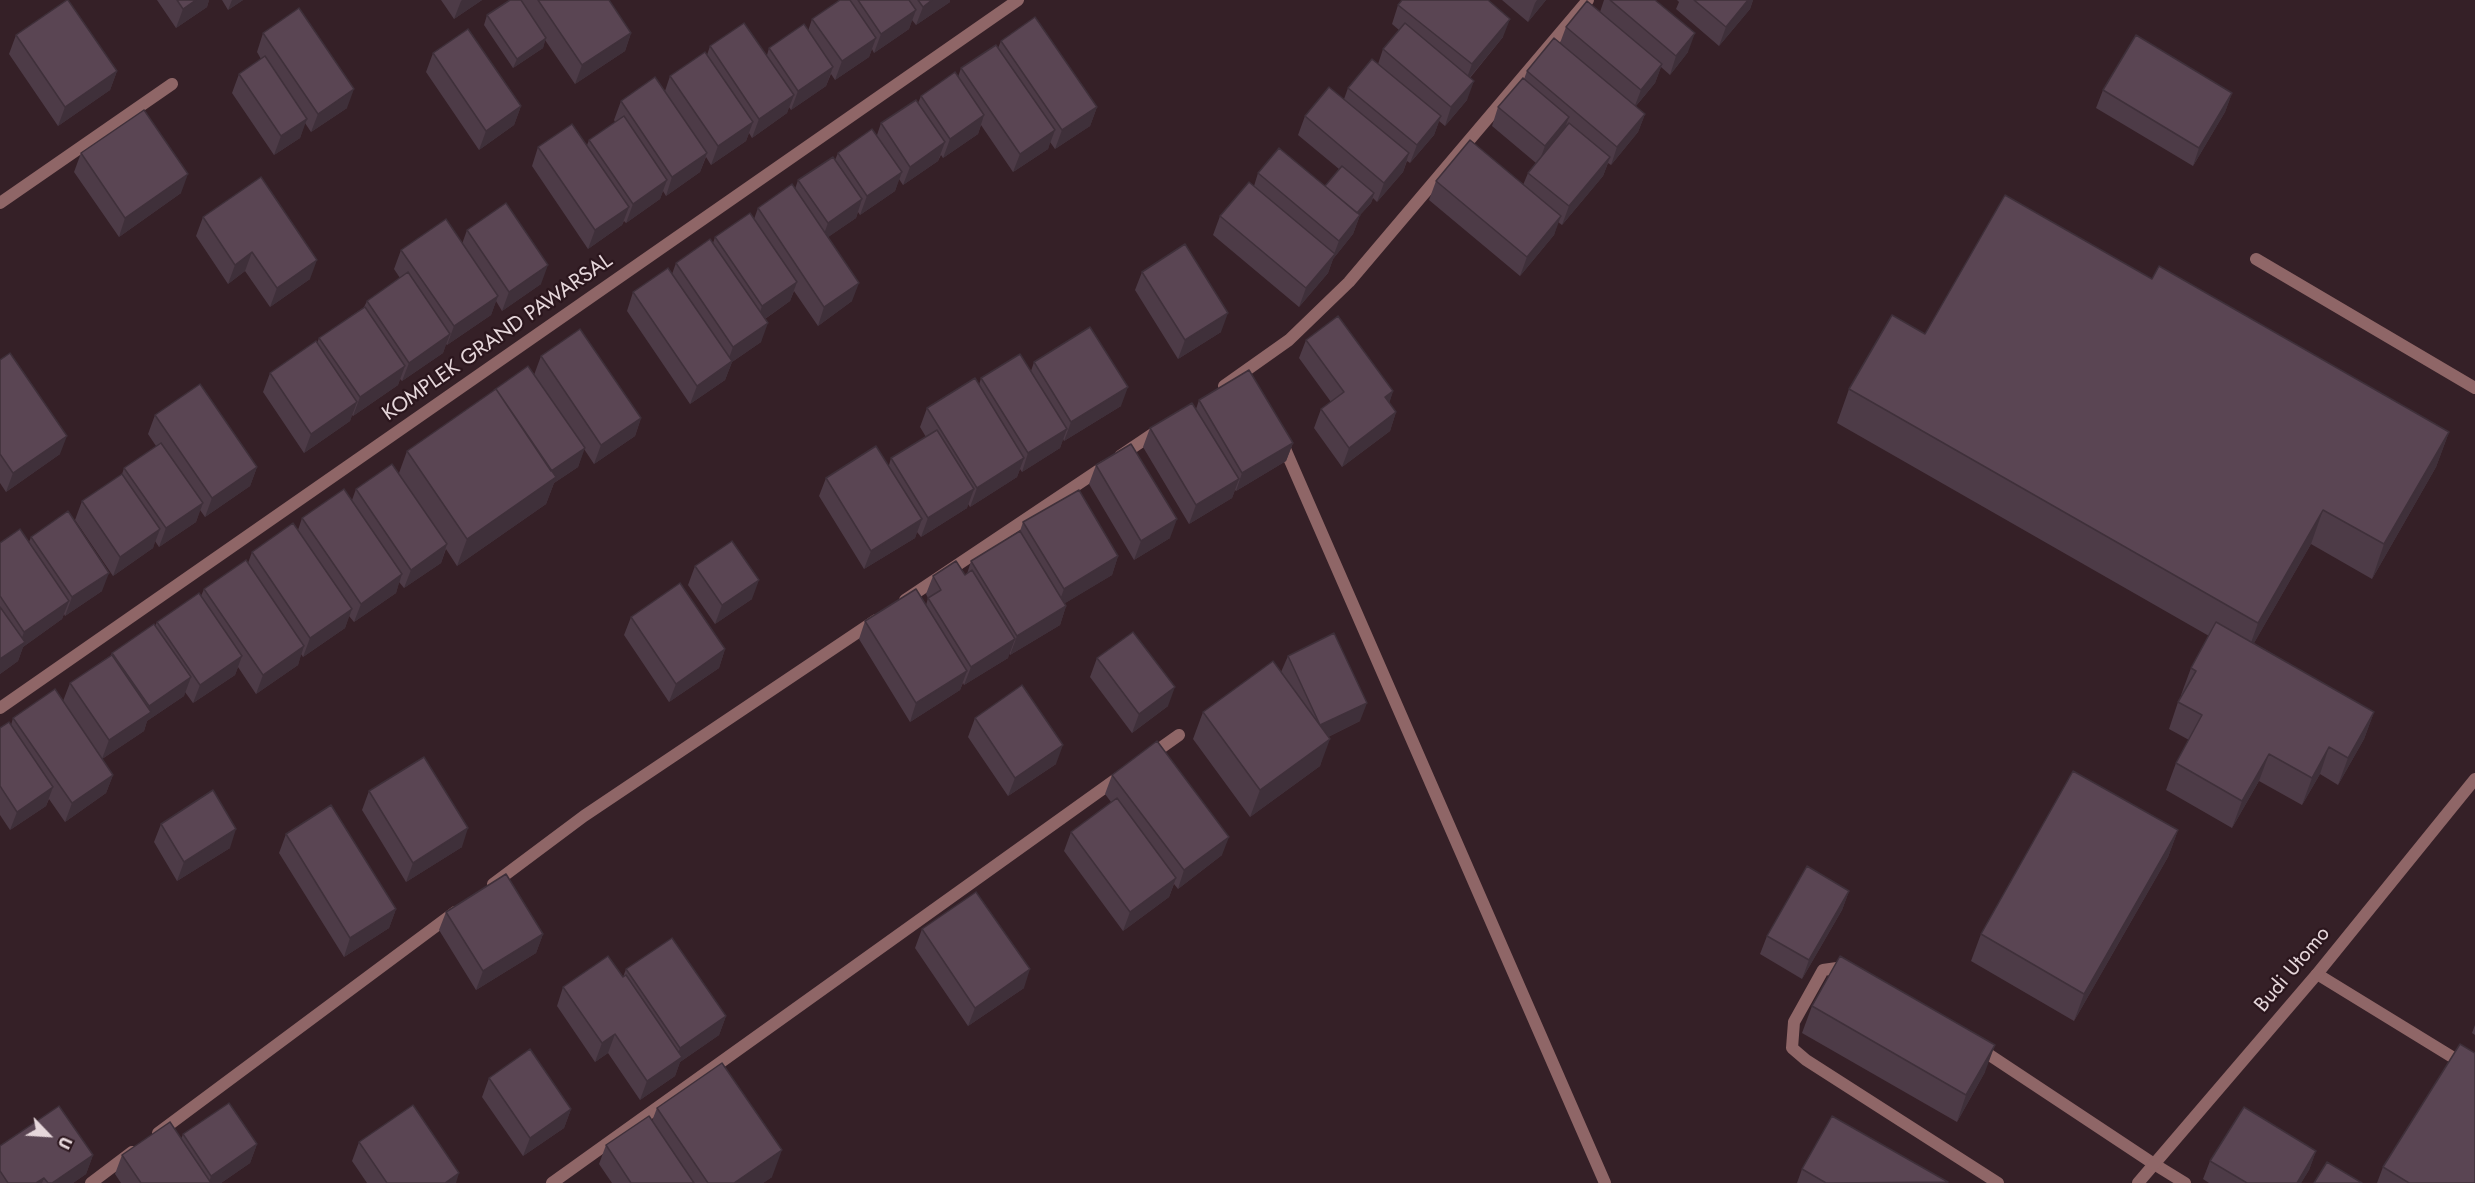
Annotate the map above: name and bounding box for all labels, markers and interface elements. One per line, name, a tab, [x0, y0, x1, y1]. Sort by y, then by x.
street label: KOMPLEK GRAND PAWARSAL	[378, 249, 618, 427]
street label: Budi Utomo	[2250, 922, 2336, 1018]
north arrow	[18, 1105, 78, 1165]
text: U	[52, 1133, 78, 1153]

